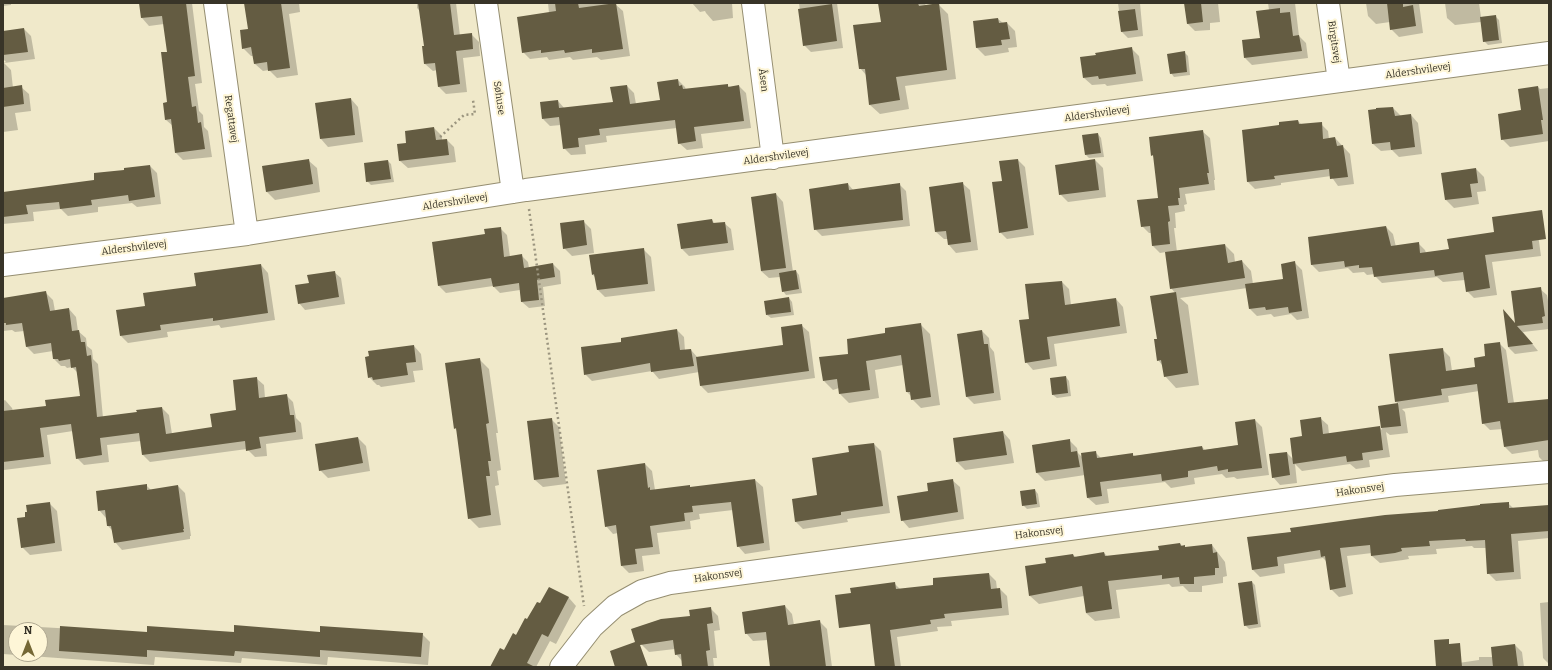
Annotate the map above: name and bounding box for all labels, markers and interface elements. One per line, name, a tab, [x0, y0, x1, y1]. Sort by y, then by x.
street label: Birgitsvej	[1325, 20, 1343, 64]
street label: Aldershvilevej	[1385, 60, 1451, 82]
street label: Åsen	[756, 68, 770, 92]
street label: Søhuse	[491, 80, 507, 116]
street label: Regattavej	[222, 94, 240, 144]
street label: Aldershvilevej	[1064, 103, 1130, 125]
street label: Aldershvilevej	[743, 146, 809, 168]
street label: Aldershvilevej	[422, 191, 488, 213]
street label: Aldershvilevej	[101, 238, 167, 258]
street label: Hakonsvej	[1335, 481, 1385, 499]
street label: Hakonsvej	[1014, 524, 1064, 542]
street label: Hakonsvej	[693, 567, 743, 585]
north arrow	[8, 622, 48, 662]
text: N	[24, 624, 32, 637]

